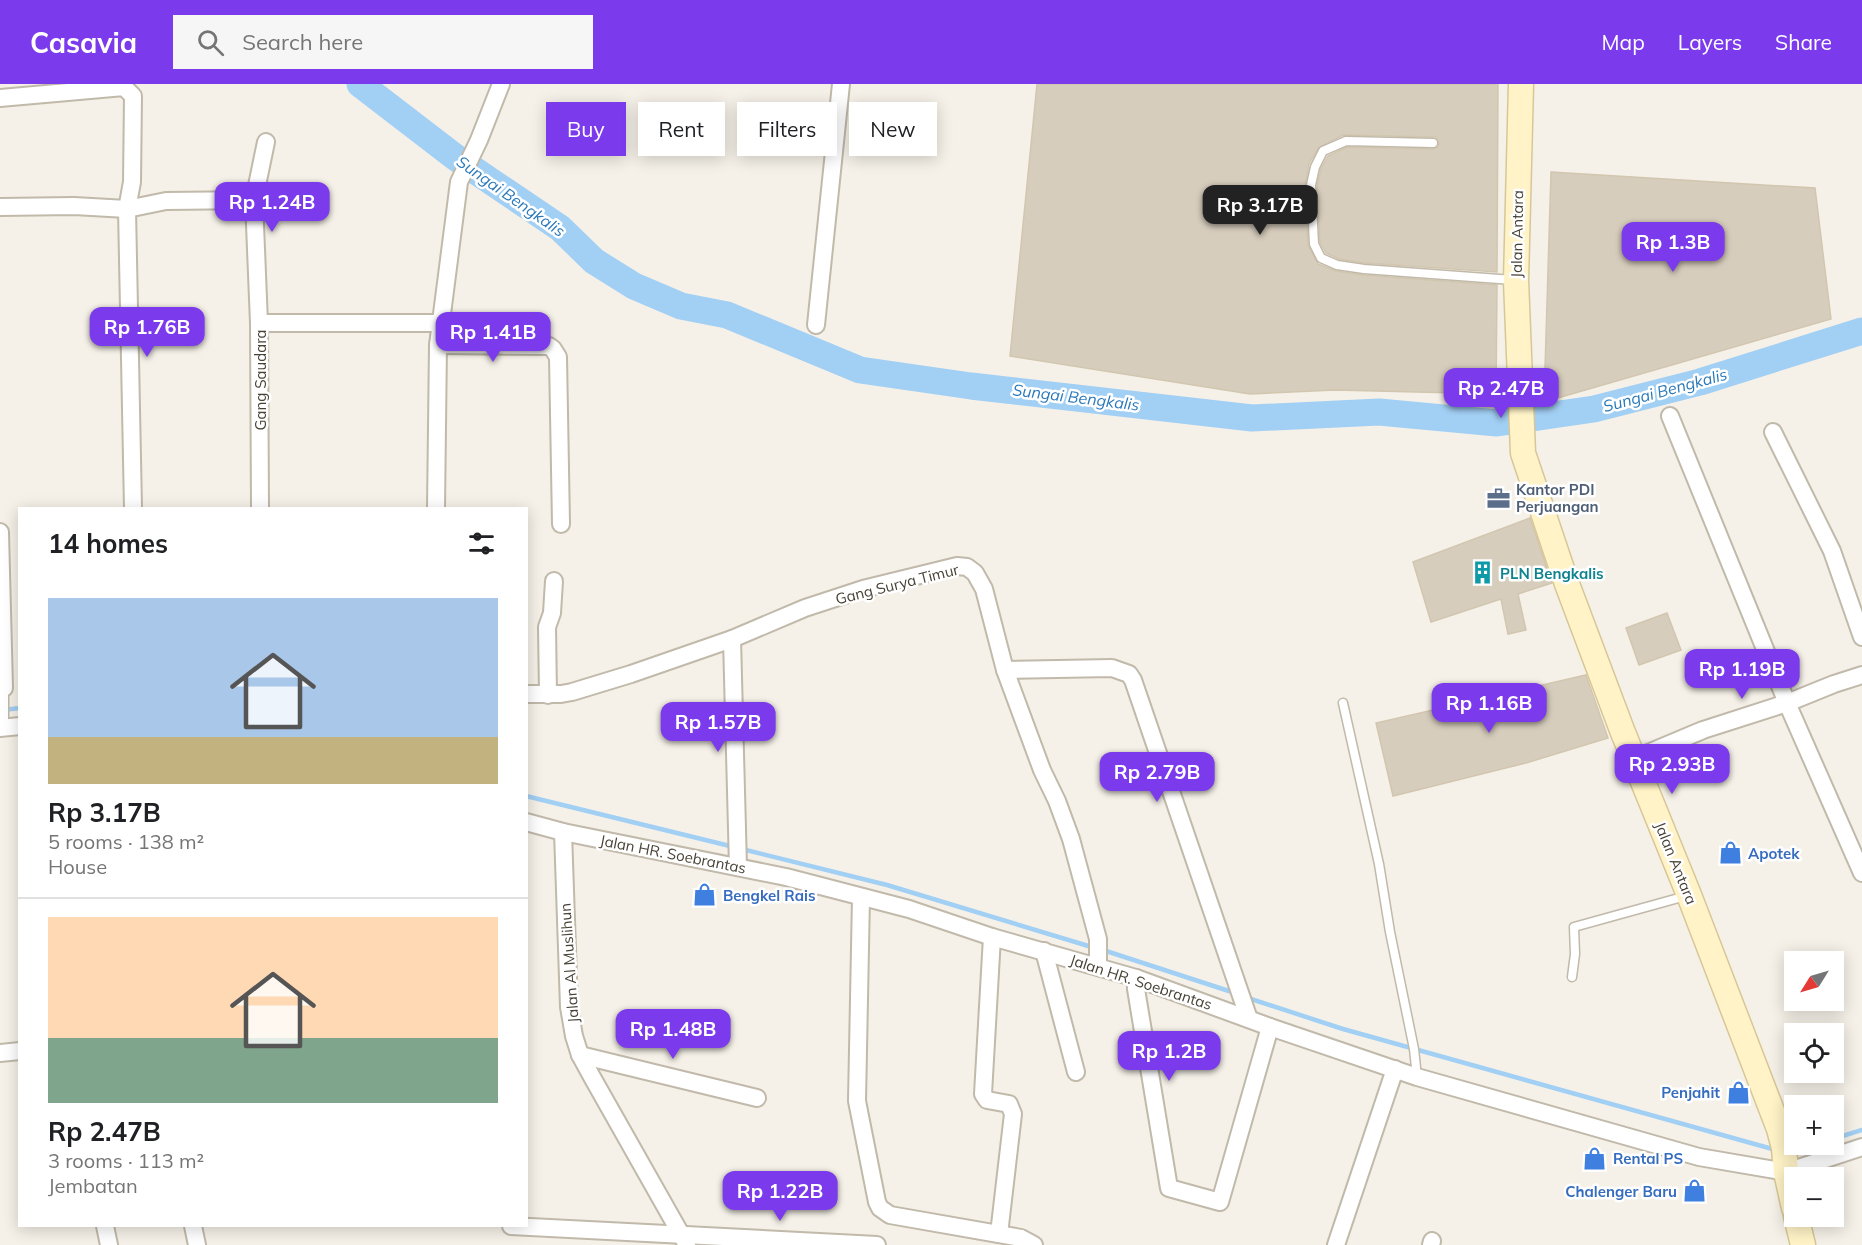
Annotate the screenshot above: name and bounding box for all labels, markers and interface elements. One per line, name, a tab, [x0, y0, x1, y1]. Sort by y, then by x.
search box	[173, 15, 593, 69]
text: Casavia	[30, 25, 137, 60]
icon: search	[194, 26, 227, 59]
text: Search here	[242, 28, 363, 56]
text: Map	[1602, 29, 1645, 55]
text: Layers	[1678, 29, 1742, 55]
text: Share	[1775, 29, 1832, 55]
chip: Buy	[546, 102, 626, 156]
chip: Rent	[638, 102, 725, 156]
chip: Filters	[737, 102, 837, 156]
chip: New	[849, 102, 937, 156]
water label: Sungai Bengkalis	[453, 151, 569, 241]
pin: Rp 1.24B	[210, 182, 334, 233]
pin: Rp 3.17B	[1198, 185, 1322, 236]
text: Rp 1.24B	[229, 189, 315, 214]
street label: Jalan Antara	[1507, 190, 1527, 278]
text: Rp 3.17B	[1217, 192, 1303, 217]
pin: Rp 1.3B	[1618, 222, 1728, 273]
text: Rp 1.3B	[1636, 229, 1710, 254]
pin: Rp 1.76B	[85, 307, 209, 358]
pin: Rp 1.41B	[431, 312, 555, 363]
text: Rp 1.76B	[104, 314, 190, 339]
text: Rp 1.41B	[450, 319, 536, 344]
street label: Gang Saudara	[251, 329, 270, 431]
water label: Sungai Bengkalis	[1601, 364, 1729, 416]
pin: Rp 2.47B	[1439, 368, 1563, 419]
text: Rp 2.47B	[1458, 375, 1544, 400]
water label: Sungai Bengkalis	[1011, 379, 1141, 415]
place label: Kantor PDI Perjuangan	[1516, 480, 1599, 516]
office icon: Kantor PDI Perjuangan	[1485, 485, 1511, 511]
text: 14 homes	[48, 527, 168, 560]
icon: filters	[465, 527, 498, 560]
street label: Gang Surya Timur	[833, 559, 961, 608]
building icon: PLN Bengkalis	[1469, 560, 1495, 586]
place label: PLN Bengkalis	[1500, 564, 1604, 583]
icon: home	[219, 637, 327, 745]
pin: Rp 1.19B	[1680, 649, 1804, 700]
text: Rp 1.19B	[1699, 656, 1785, 681]
pin: Rp 1.16B	[1427, 683, 1551, 734]
text: Rp 1.16B	[1446, 690, 1532, 715]
pin: Rp 1.57B	[656, 702, 780, 753]
text: Rp 1.57B	[675, 709, 761, 734]
pin: Rp 2.93B	[1610, 744, 1734, 795]
text: Rp 2.93B	[1629, 751, 1715, 776]
pin: Rp 2.79B	[1095, 752, 1219, 803]
text: Rp 2.79B	[1114, 759, 1200, 784]
text: Rp 3.17B	[48, 796, 161, 829]
street label: Jalan Antara	[1651, 819, 1701, 907]
text: 5 rooms · 138 m²	[48, 829, 204, 854]
street label: Jalan HR. Soebrantas	[598, 831, 748, 877]
shop icon: Apotek	[1717, 840, 1743, 866]
place label: Apotek	[1748, 844, 1800, 863]
text: House	[48, 854, 107, 879]
shop icon: Bengkel Rais	[692, 882, 718, 908]
place label: Bengkel Rais	[723, 886, 816, 905]
street label: Jalan Al Muslihun	[555, 902, 583, 1024]
street label: Jalan HR. Soebrantas	[1067, 950, 1215, 1014]
north arrow	[1784, 951, 1844, 1011]
map controls	[1784, 951, 1844, 1227]
icon: home	[219, 956, 327, 1064]
pin: Rp 1.48B	[611, 1009, 735, 1060]
text: Rp 1.48B	[630, 1016, 716, 1041]
button: locate	[1784, 1023, 1844, 1083]
pin: Rp 1.2B	[1114, 1031, 1224, 1082]
text: Rp 1.2B	[1132, 1038, 1206, 1063]
shop icon: Penjahit	[1725, 1079, 1751, 1105]
place label: Penjahit	[1661, 1083, 1720, 1102]
button: +	[1784, 1095, 1844, 1155]
text: Rp 2.47B	[48, 1115, 161, 1148]
shop icon: Rental PS	[1582, 1145, 1608, 1171]
text: 3 rooms · 113 m²	[48, 1148, 204, 1173]
place label: Rental PS	[1613, 1149, 1684, 1168]
button: −	[1784, 1167, 1844, 1227]
pin: Rp 1.22B	[718, 1171, 842, 1222]
text: Jembatan	[48, 1173, 138, 1198]
text: Rp 1.22B	[737, 1178, 823, 1203]
shop icon: Chalenger Baru	[1682, 1178, 1708, 1204]
place label: Chalenger Baru	[1565, 1182, 1677, 1201]

